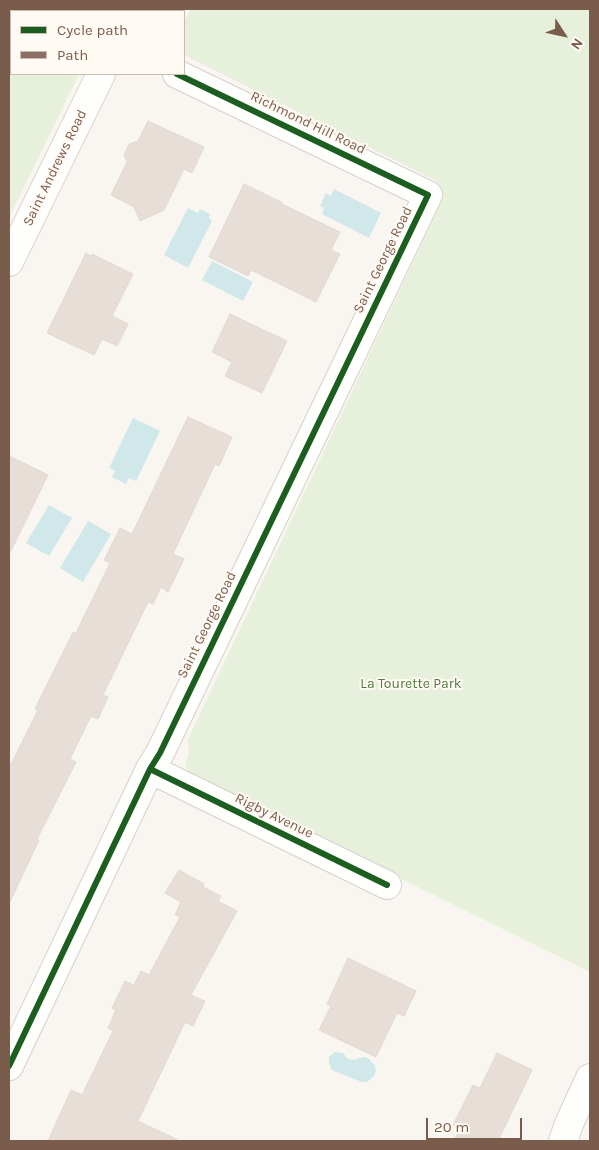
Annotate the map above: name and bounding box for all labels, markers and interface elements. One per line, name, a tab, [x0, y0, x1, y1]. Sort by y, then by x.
legend	[10, 10, 185, 75]
north arrow	[539, 10, 589, 60]
text: Cycle path	[57, 21, 128, 39]
text: N	[567, 35, 587, 53]
text: Path	[57, 46, 88, 64]
street label: Richmond Hill Road	[248, 88, 368, 158]
street label: Saint Andrews Road	[20, 107, 90, 229]
street label: Saint George Road	[350, 204, 416, 316]
street label: Saint George Road	[174, 569, 240, 681]
park label: La Tourette Park	[360, 676, 462, 692]
street label: Rigby Avenue	[232, 790, 316, 842]
scale bar	[429, 1108, 525, 1140]
text: 20 m	[434, 1118, 469, 1136]

